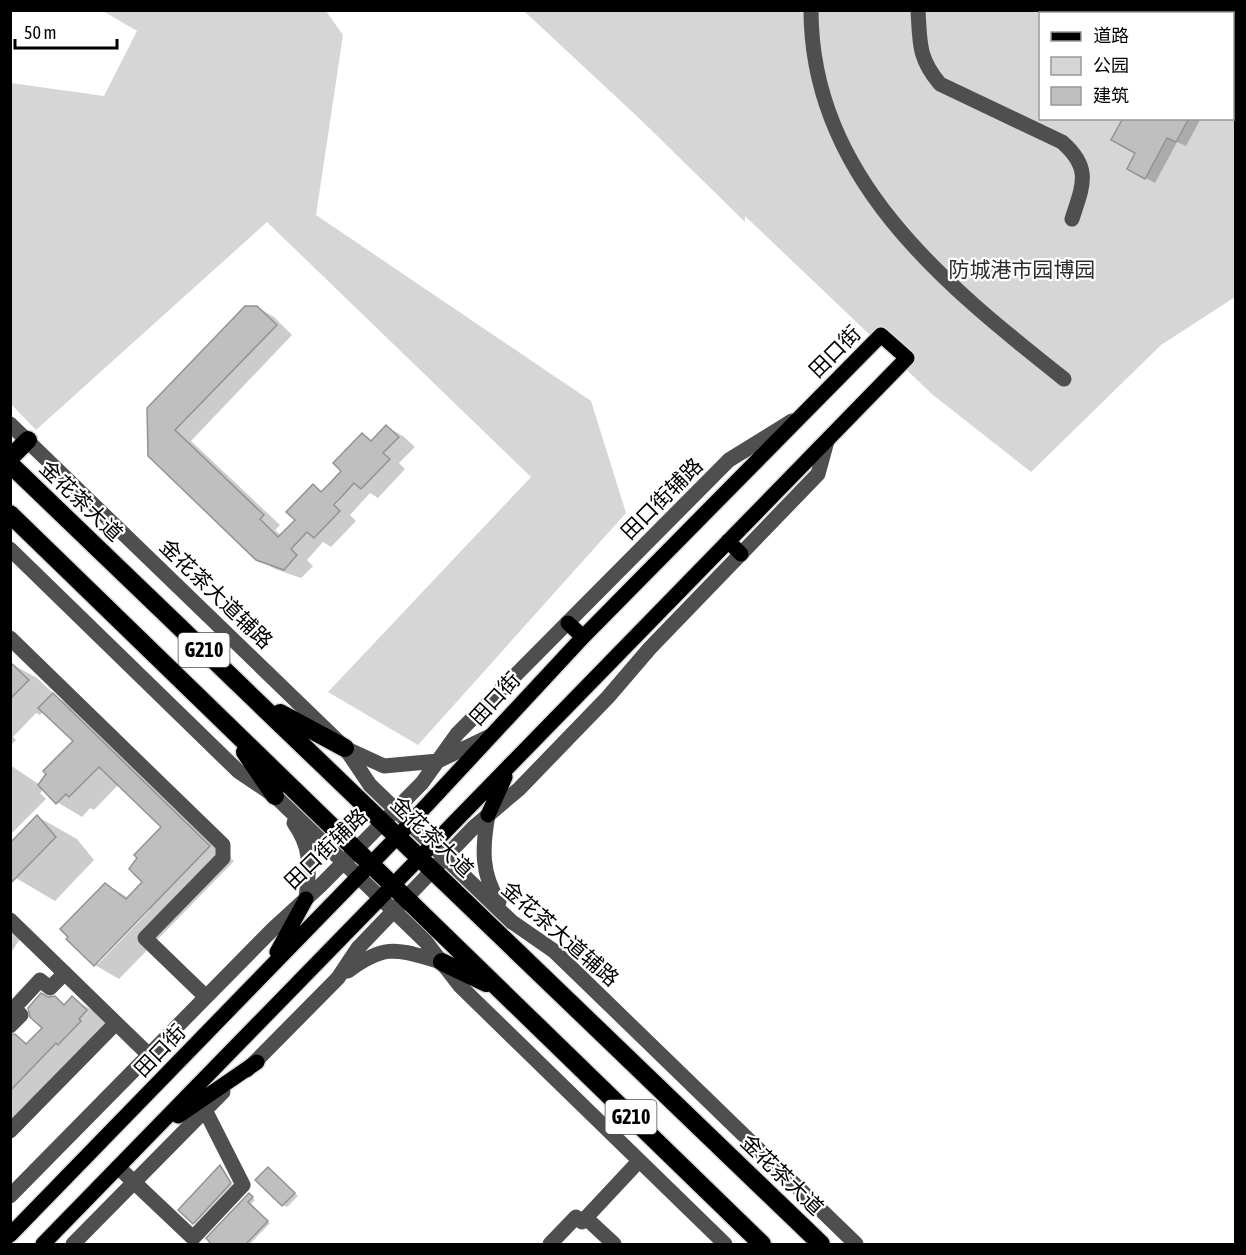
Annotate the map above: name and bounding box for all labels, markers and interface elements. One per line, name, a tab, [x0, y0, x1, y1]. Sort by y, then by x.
scale bar	[15, 12, 117, 50]
legend	[1039, 12, 1234, 120]
text: 50 m	[24, 22, 56, 43]
text: 道路	[1093, 25, 1129, 46]
text: 公园	[1093, 55, 1129, 76]
text: 建筑	[1093, 85, 1129, 106]
park label: 防城港市园博园	[949, 257, 1096, 281]
street label: 田口街	[804, 321, 865, 382]
street label: 田口街辅路	[616, 453, 707, 544]
street label: 金花茶大道	[36, 455, 128, 545]
street label: 金花茶大道辅路	[155, 534, 278, 653]
road number: G210	[178, 633, 230, 667]
street label: 田口街	[464, 667, 525, 730]
street label: 金花茶大道	[387, 791, 479, 881]
street label: 田口街辅路	[279, 803, 371, 893]
street label: 金花茶大道辅路	[497, 876, 624, 991]
street label: 田口街	[129, 1019, 190, 1081]
road number: G210	[606, 1100, 656, 1134]
street label: 金花茶大道	[737, 1129, 829, 1219]

